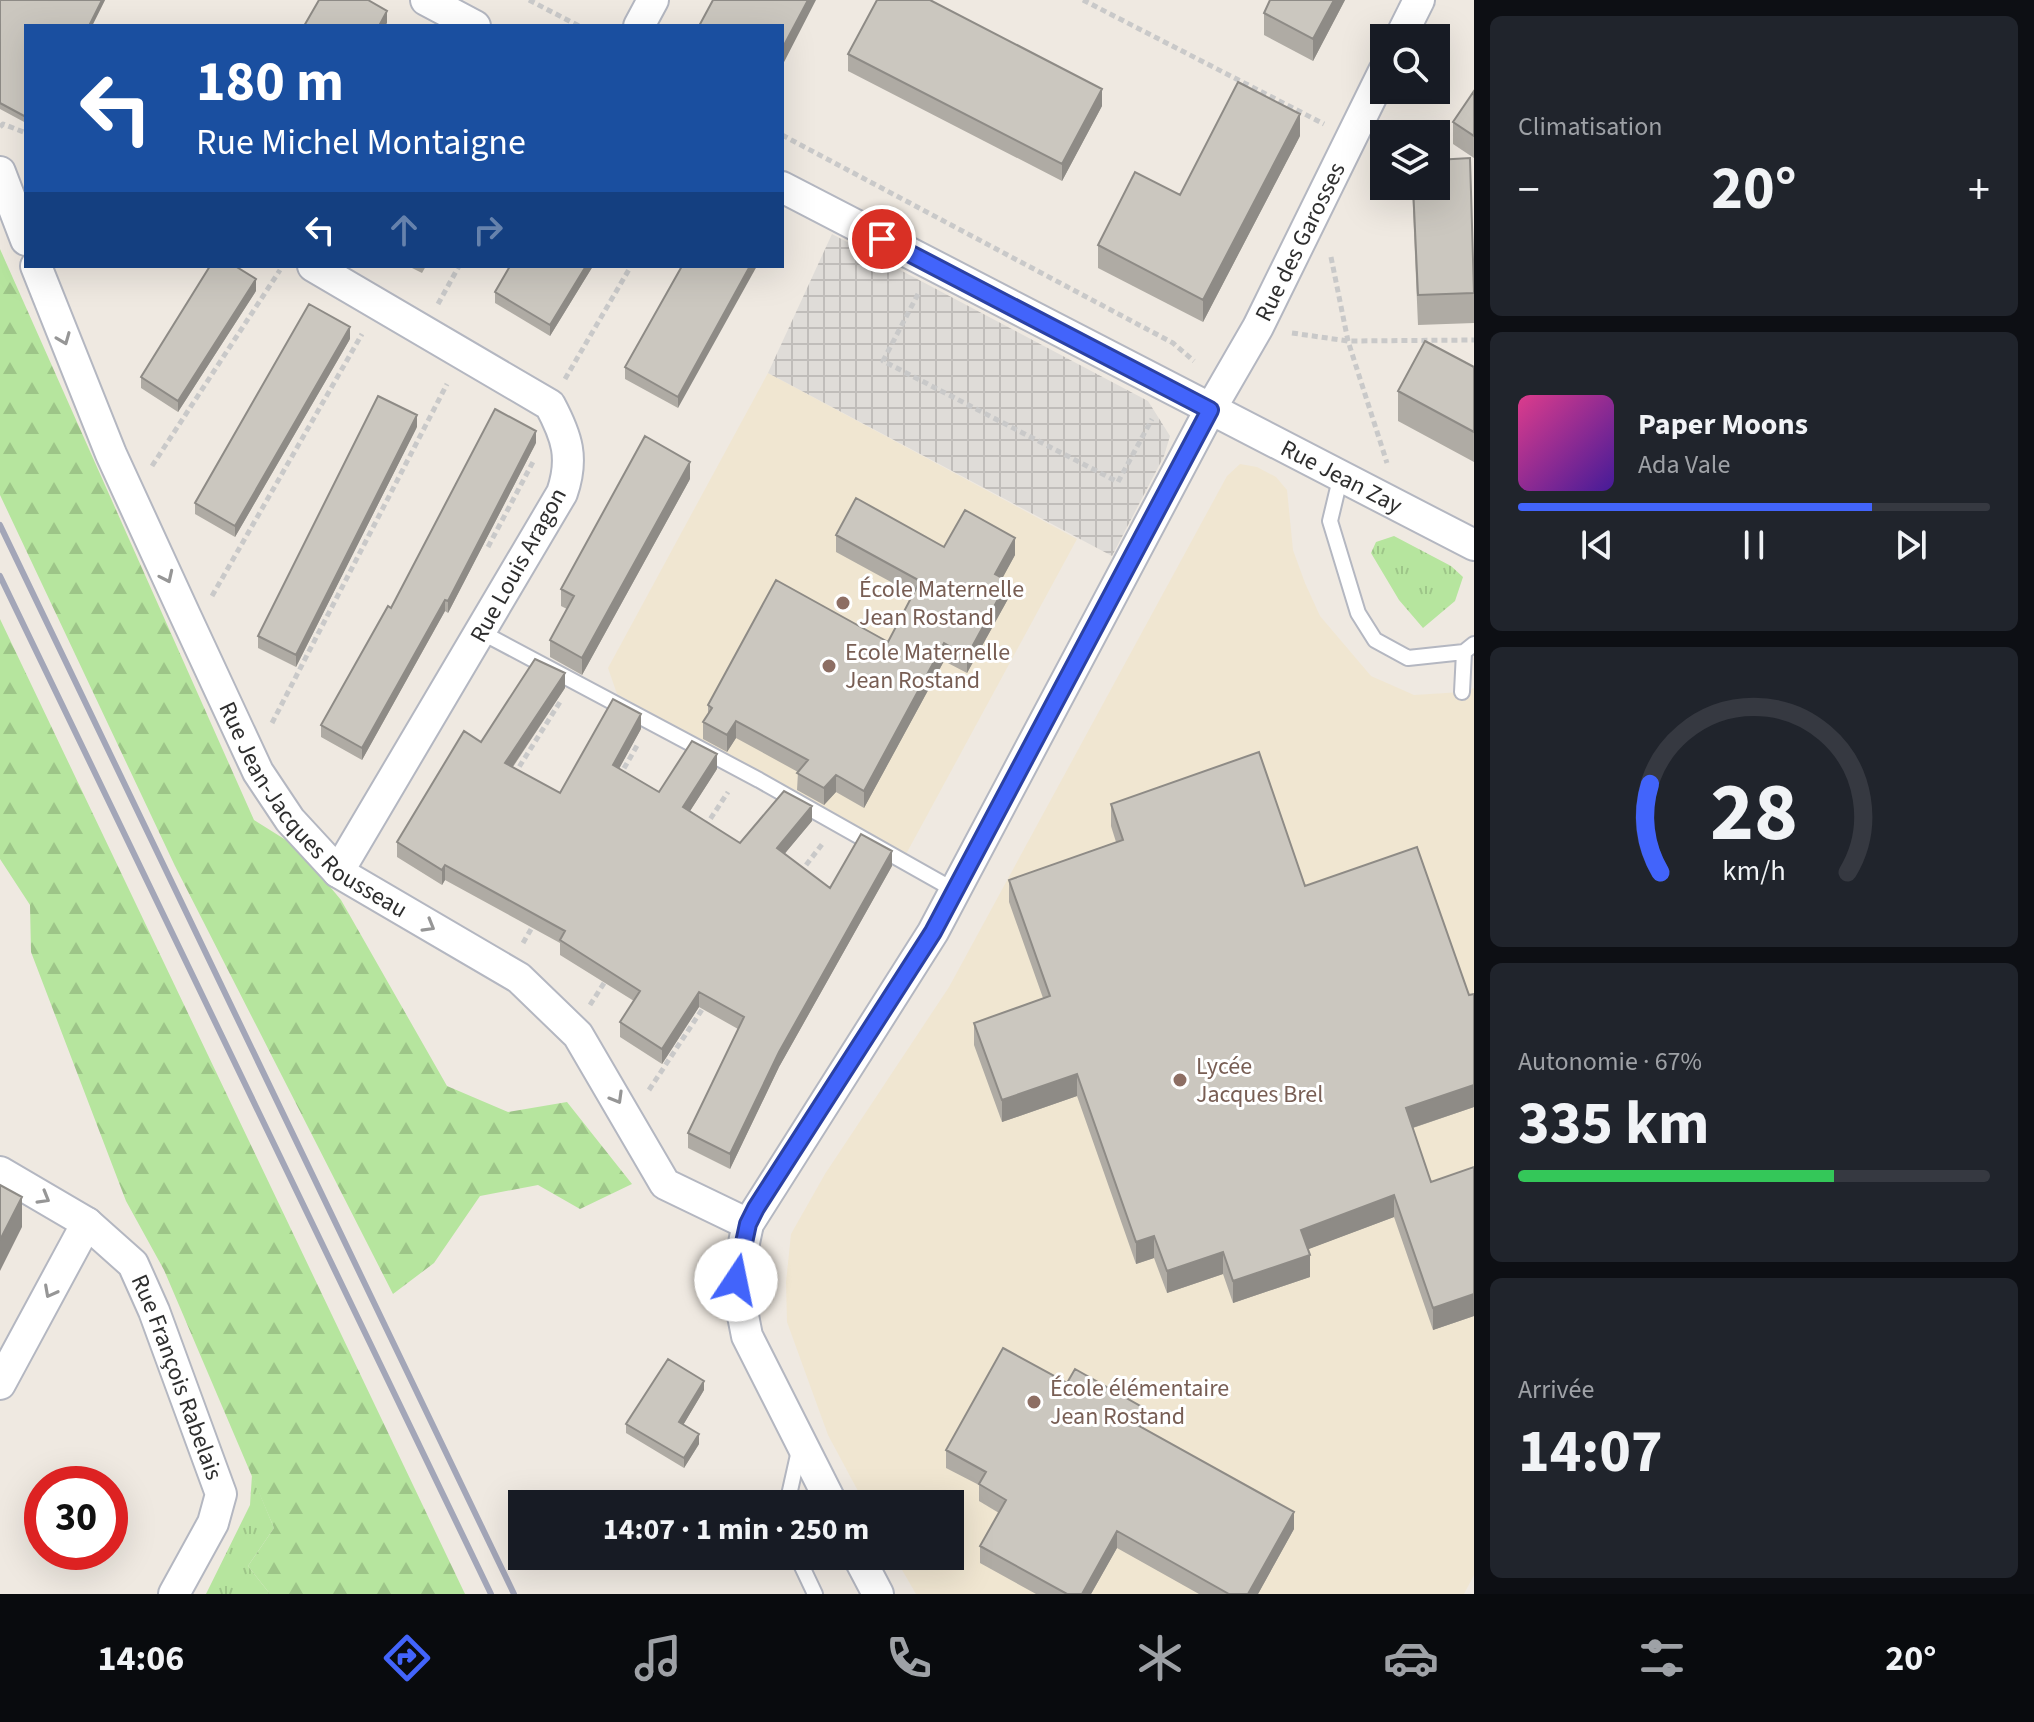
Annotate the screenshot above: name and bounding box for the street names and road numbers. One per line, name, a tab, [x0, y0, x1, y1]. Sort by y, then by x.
street label: Rue des Garosses	[1246, 156, 1354, 328]
street label: Rue Jean Zay	[1274, 431, 1408, 523]
street label: Rue Louis Aragon	[461, 481, 576, 649]
street label: Rue Jean-Jacques Rousseau	[210, 696, 414, 927]
street label: Rue François Rabelais	[122, 1269, 231, 1485]

